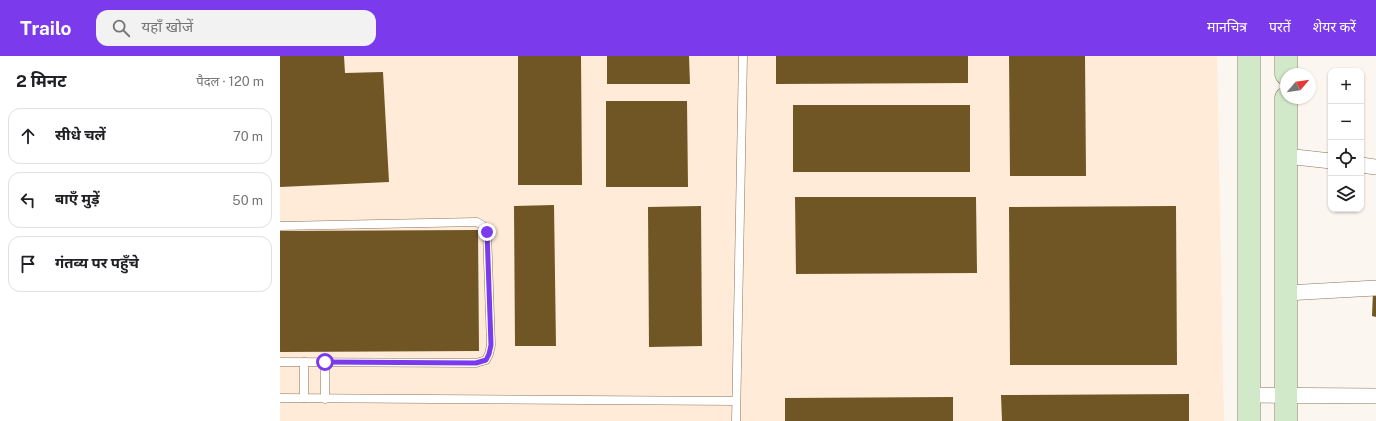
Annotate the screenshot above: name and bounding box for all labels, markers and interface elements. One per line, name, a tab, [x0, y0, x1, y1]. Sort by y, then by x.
search box	[96, 10, 376, 46]
text: Trailo	[20, 17, 72, 39]
icon: search	[110, 17, 132, 39]
text: यहाँ खोजें	[142, 18, 193, 35]
text: मानचित्र	[1207, 19, 1247, 35]
text: परतें	[1269, 19, 1291, 35]
text: शेयर करें	[1313, 19, 1356, 35]
north arrow	[1280, 68, 1316, 104]
map controls	[1328, 68, 1364, 212]
button: +	[1328, 68, 1364, 104]
text: 2 मिनट	[16, 71, 66, 91]
text: पैदल · 120 m	[196, 74, 264, 89]
button: −	[1328, 104, 1364, 140]
icon: ahead	[17, 125, 39, 147]
text: सीधे चलें	[55, 126, 106, 143]
text: 70 m	[233, 129, 263, 144]
button: locate	[1328, 140, 1364, 176]
button: layers	[1328, 176, 1364, 212]
icon: left	[17, 189, 39, 211]
text: बाएँ मुड़ें	[55, 190, 100, 207]
text: 50 m	[232, 193, 263, 208]
route end	[478, 223, 496, 241]
icon: arrive	[17, 253, 39, 275]
text: गंतव्य पर पहुँचे	[55, 254, 139, 271]
route start	[316, 353, 334, 371]

